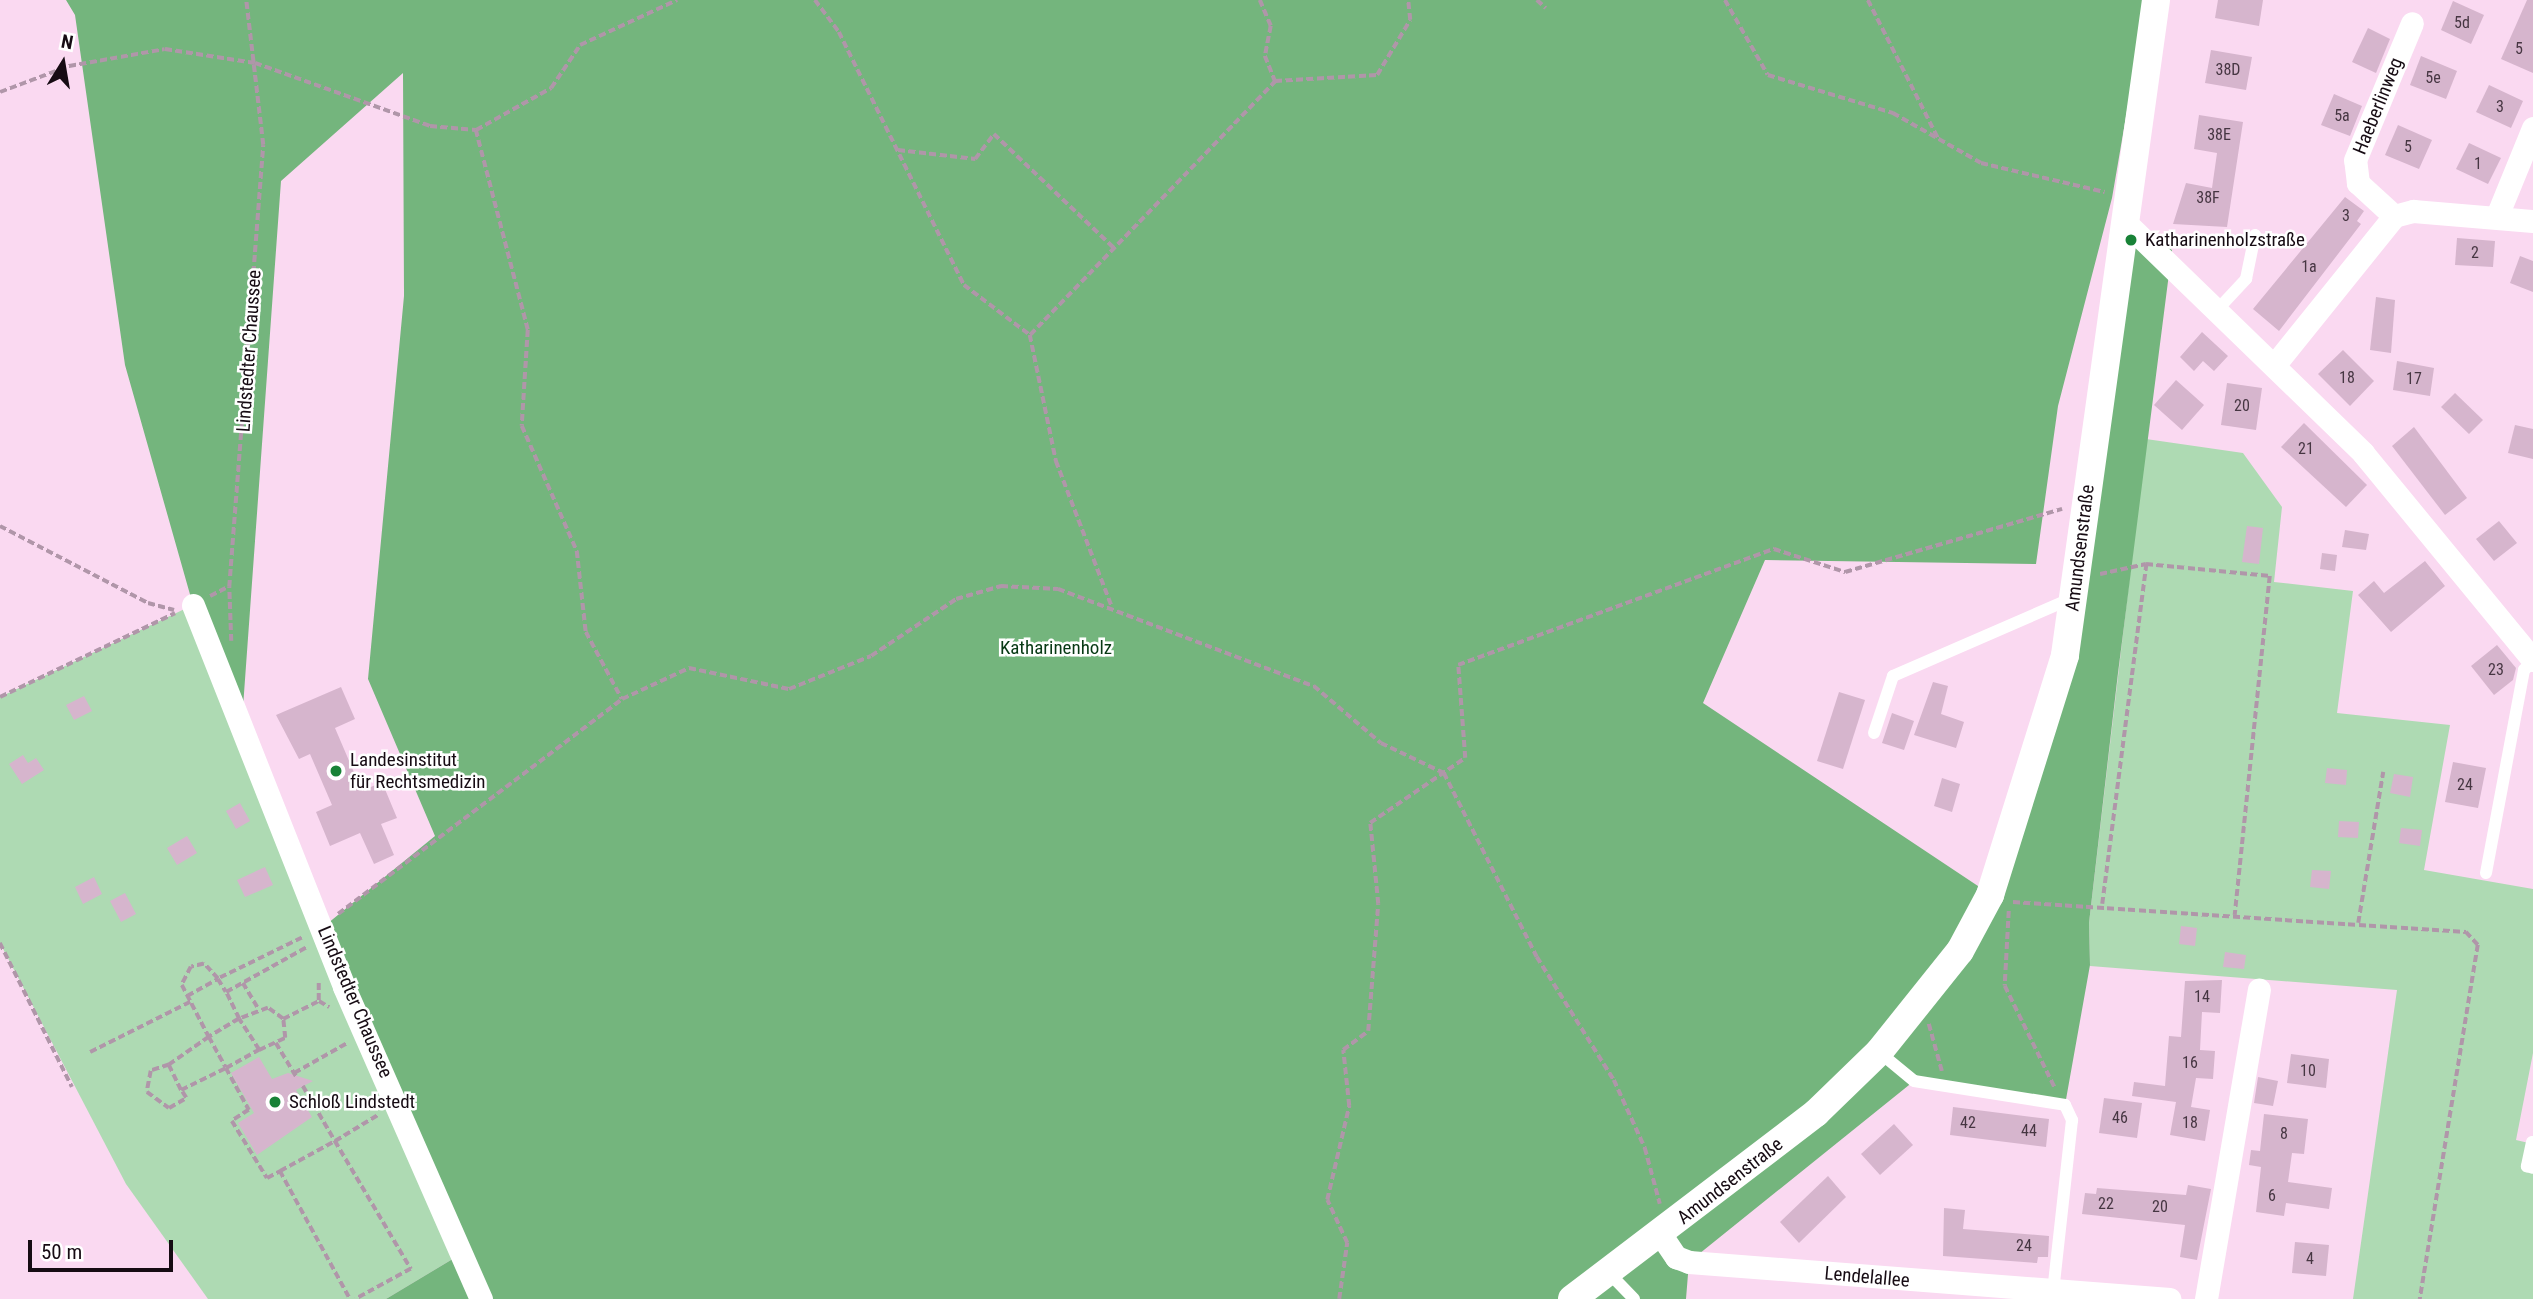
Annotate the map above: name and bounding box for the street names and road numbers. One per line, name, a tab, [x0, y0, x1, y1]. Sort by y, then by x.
street label: Haeberlinweg	[2348, 54, 2408, 158]
street label: Lindstedter Chaussee	[232, 269, 266, 433]
street label: Amundsenstraße	[2061, 483, 2099, 613]
street label: Lindstedter Chaussee	[313, 923, 397, 1081]
street label: Amundsenstraße	[1673, 1133, 1787, 1229]
street label: Lendelallee	[1823, 1262, 1911, 1292]

